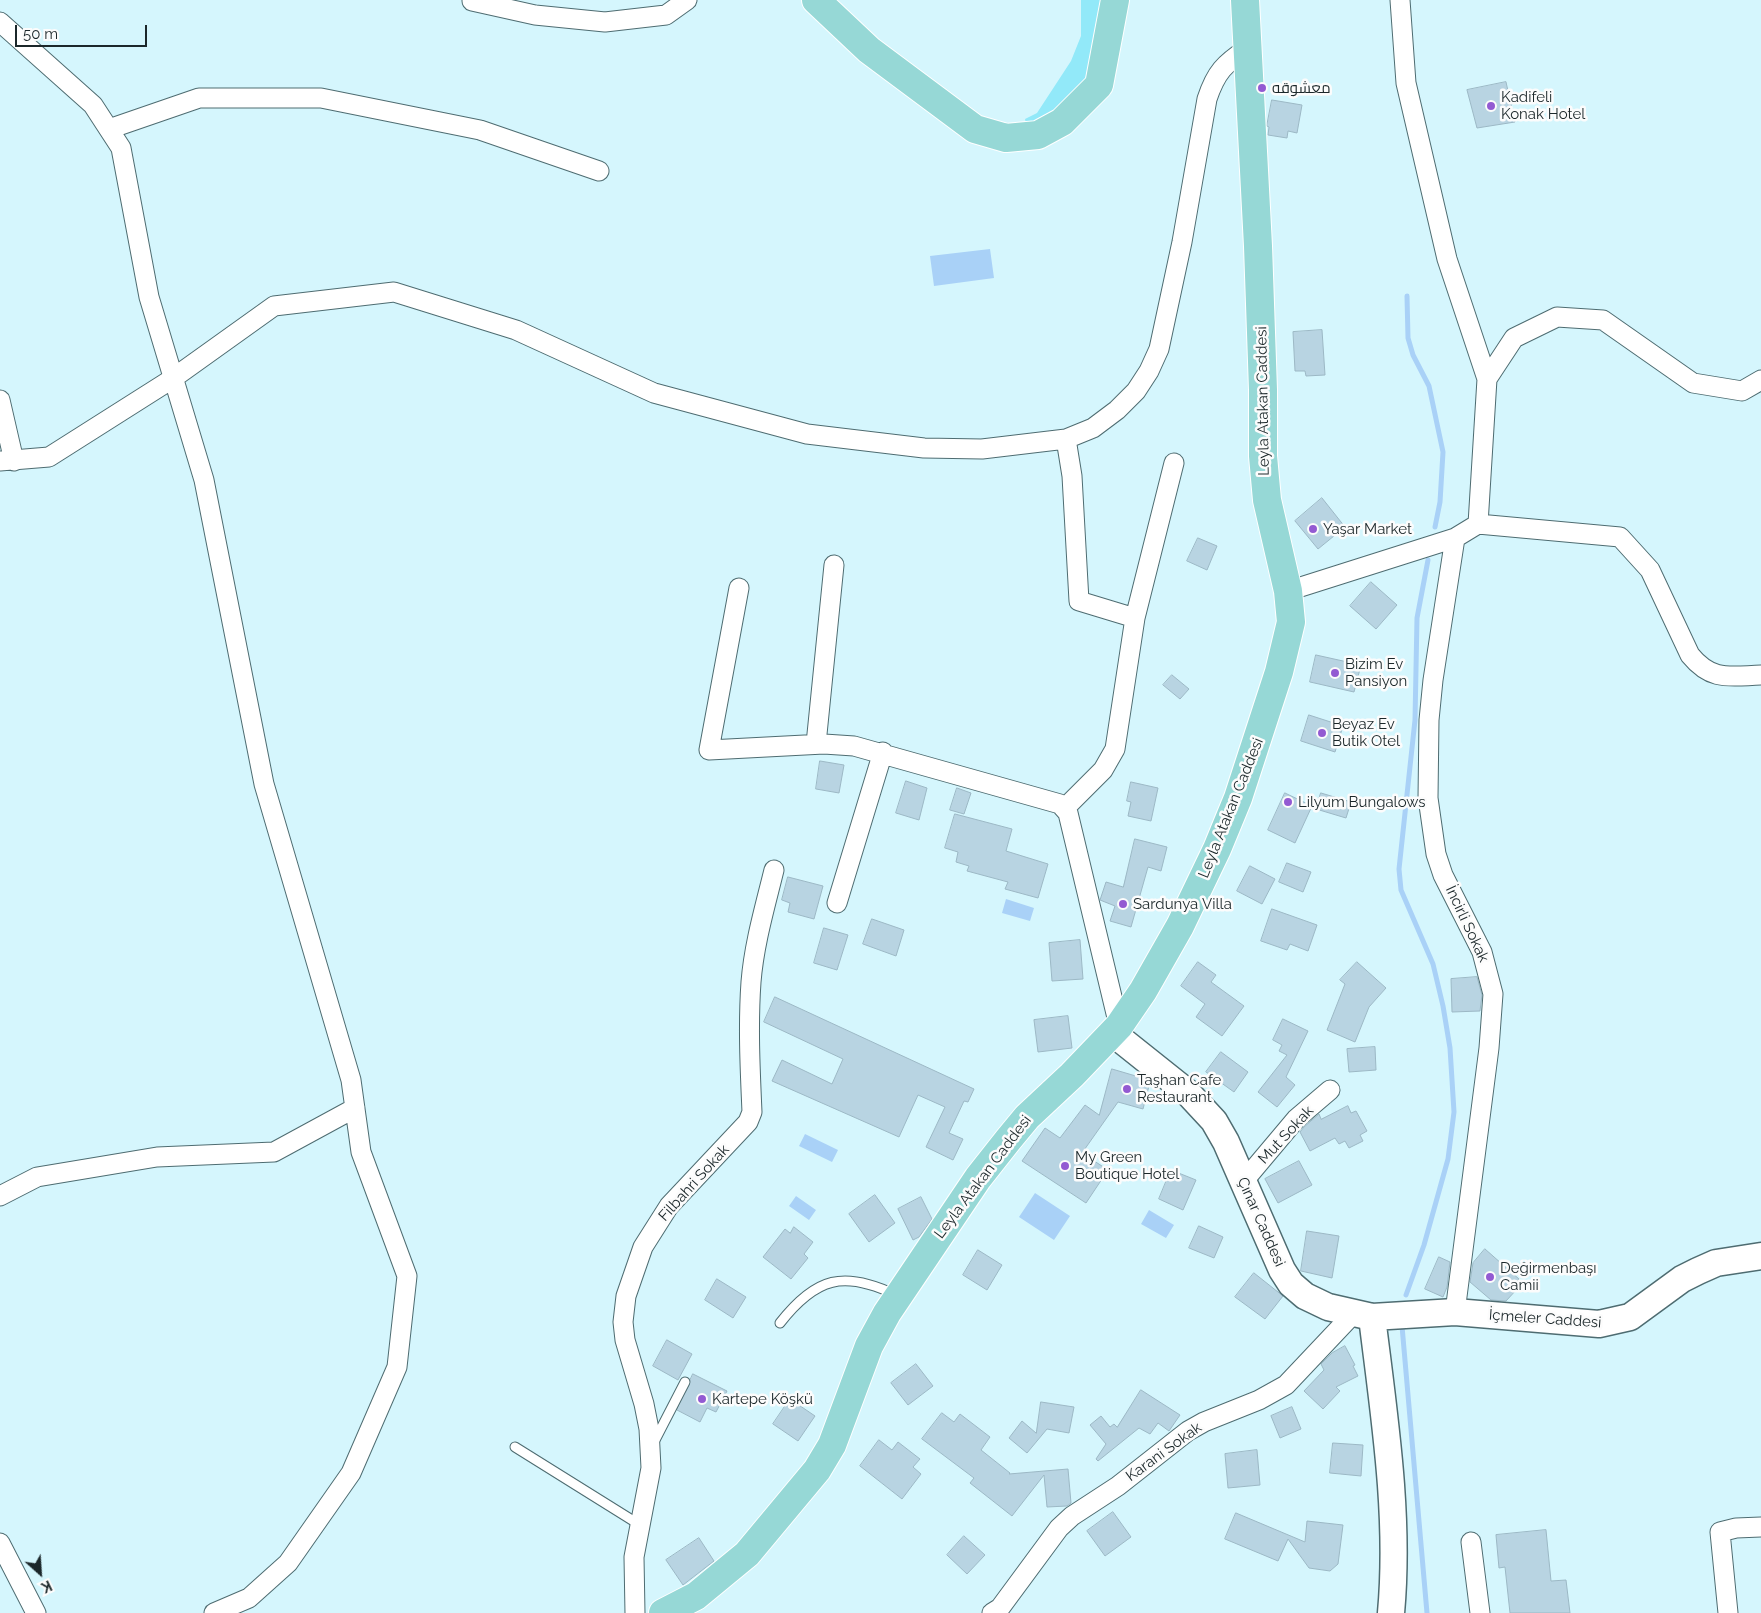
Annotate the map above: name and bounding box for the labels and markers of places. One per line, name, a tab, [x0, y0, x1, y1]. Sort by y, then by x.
place label: معشوقه	[1272, 79, 1331, 97]
marker: معشوقه	[1256, 82, 1268, 94]
place label: Kadifeli Konak Hotel	[1501, 88, 1585, 123]
marker: Kadifeli Konak Hotel	[1485, 100, 1497, 112]
place label: Yaşar Market	[1323, 520, 1412, 538]
marker: Yaşar Market	[1307, 523, 1319, 535]
place label: Bizim Ev Pansiyon	[1345, 655, 1407, 690]
marker: Bizim Ev Pansiyon	[1329, 667, 1341, 679]
place label: Beyaz Ev Butik Otel	[1332, 715, 1400, 750]
marker: Beyaz Ev Butik Otel	[1316, 727, 1328, 739]
place label: Lilyum Bungalows	[1298, 793, 1426, 811]
marker: Lilyum Bungalows	[1282, 796, 1294, 808]
place label: Sardunya Villa	[1133, 895, 1232, 913]
marker: Sardunya Villa	[1117, 898, 1129, 910]
place label: Taşhan Cafe Restaurant	[1137, 1071, 1221, 1106]
marker: Taşhan Cafe Restaurant	[1121, 1083, 1133, 1095]
place label: My Green Boutique Hotel	[1075, 1148, 1179, 1183]
marker: My Green Boutique Hotel	[1059, 1160, 1071, 1172]
place label: Değirmenbaşı Camii	[1500, 1259, 1597, 1294]
marker: Değirmenbaşı Camii	[1484, 1271, 1496, 1283]
place label: Kartepe Köşkü	[712, 1390, 813, 1408]
marker: Kartepe Köşkü	[696, 1393, 708, 1405]

